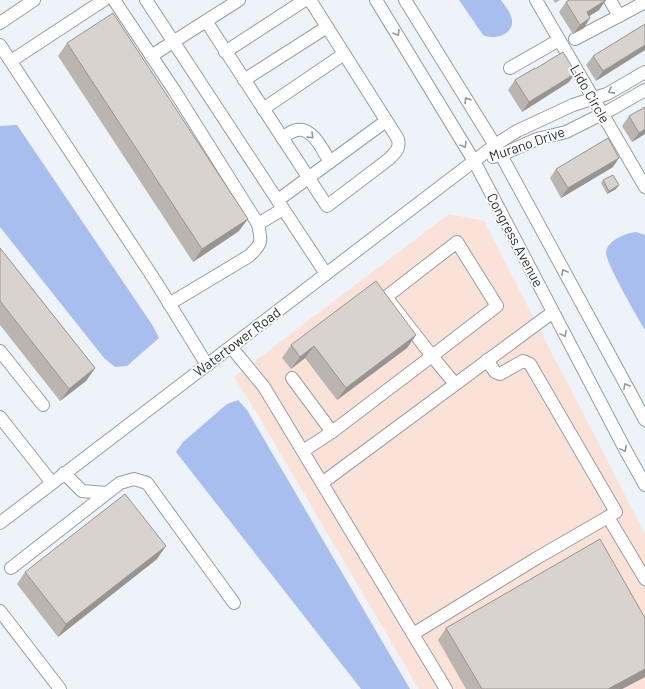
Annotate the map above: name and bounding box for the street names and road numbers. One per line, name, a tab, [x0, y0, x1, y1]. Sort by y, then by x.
street label: Lido Circle	[567, 62, 614, 126]
street label: Murano Drive	[487, 123, 567, 164]
street label: Congress Avenue	[484, 190, 547, 290]
street label: Watertower Road	[190, 303, 284, 380]

